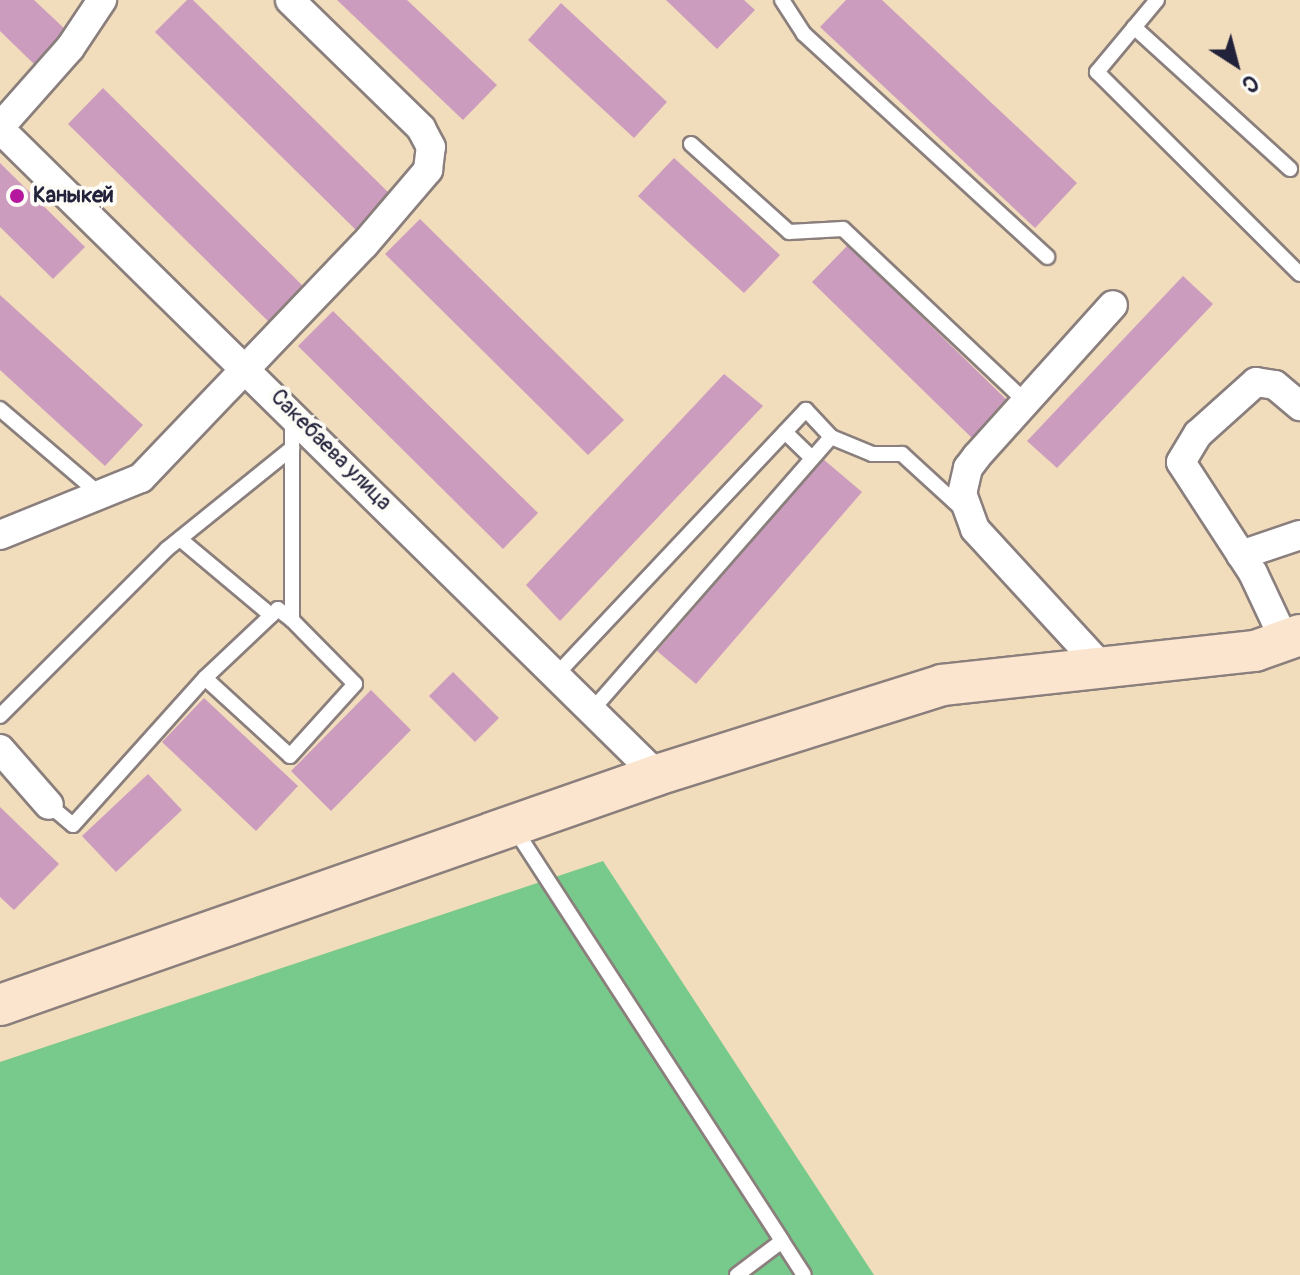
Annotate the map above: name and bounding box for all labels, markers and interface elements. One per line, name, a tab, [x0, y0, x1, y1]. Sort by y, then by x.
north arrow	[1196, 24, 1276, 104]
text: С	[1236, 68, 1264, 99]
place label: Каныкей	[33, 183, 114, 209]
marker: Каныкей	[8, 187, 26, 205]
street label: Сакебаева улица	[265, 384, 397, 516]

